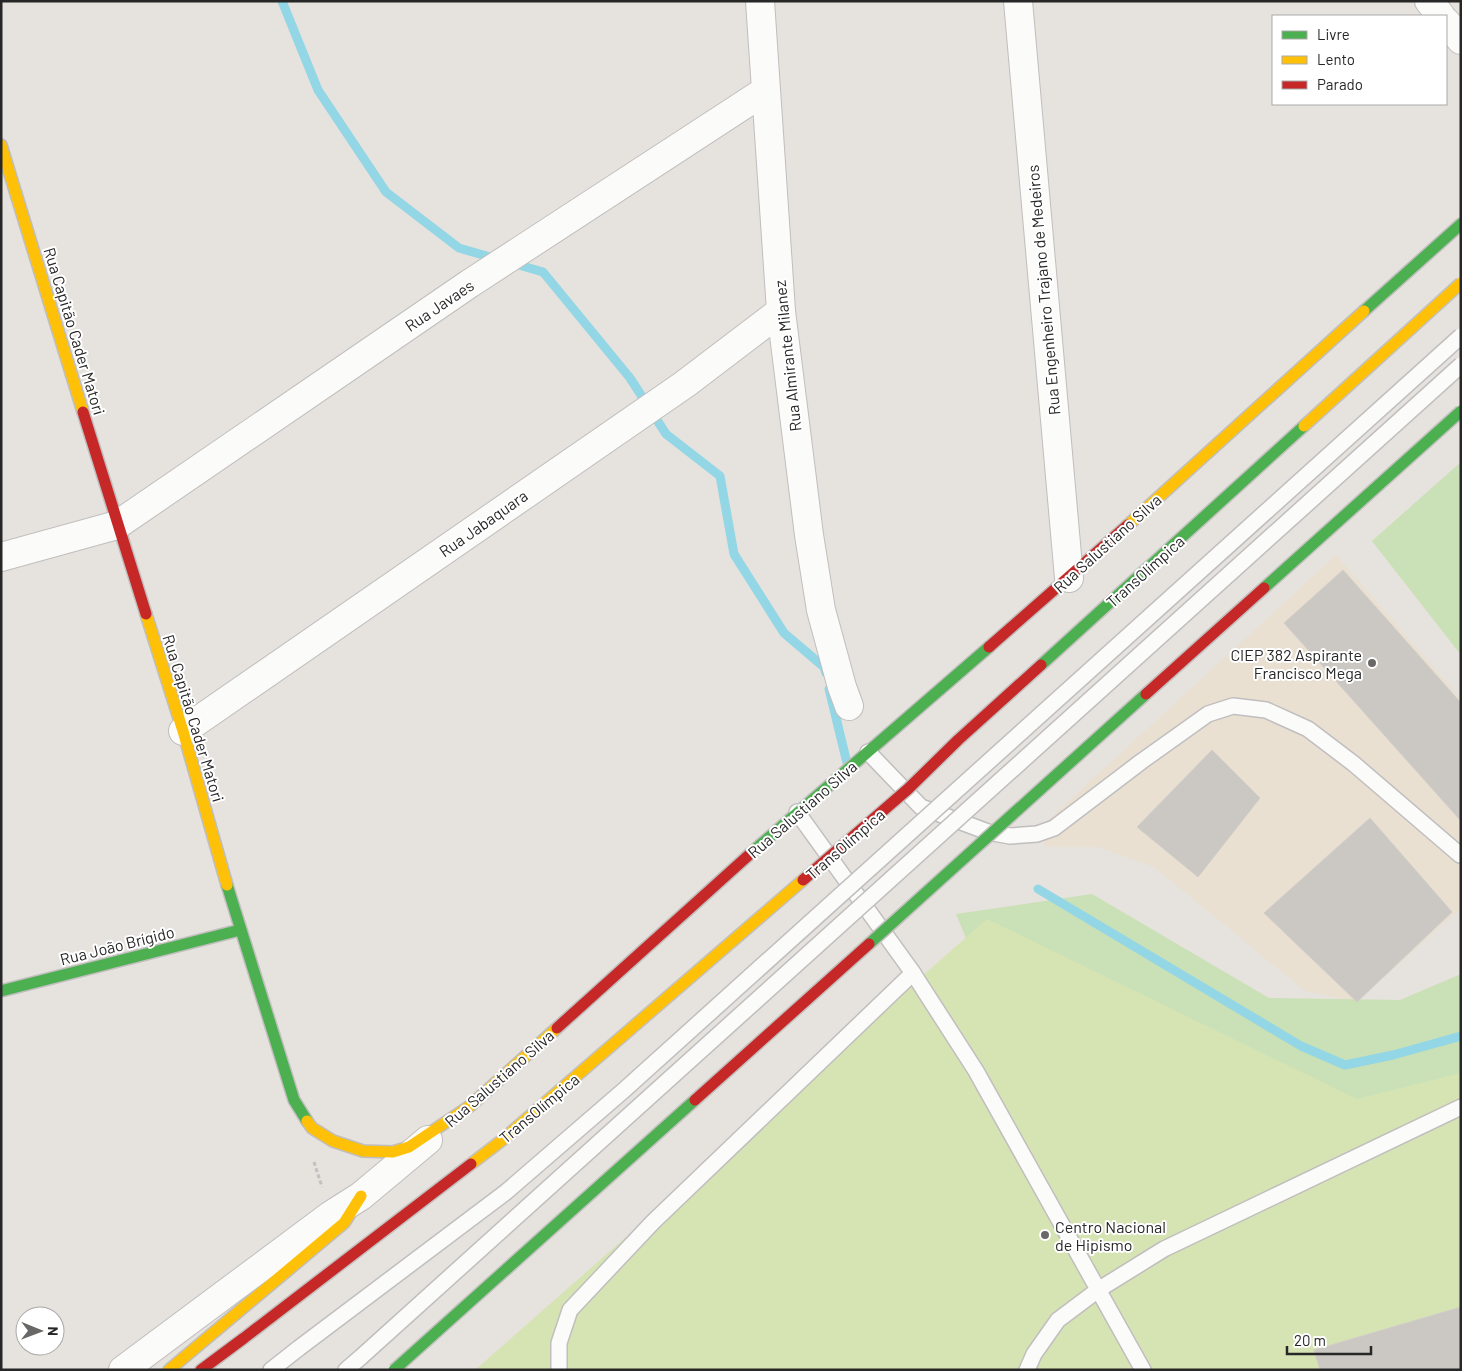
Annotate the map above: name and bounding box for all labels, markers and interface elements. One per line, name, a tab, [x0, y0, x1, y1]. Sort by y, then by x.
legend	[1272, 15, 1447, 105]
text: Livre	[1317, 25, 1350, 43]
text: Lento	[1317, 50, 1355, 68]
text: Parado	[1317, 75, 1363, 93]
street label: Rua Engenheiro Trajano de Medeiros	[1023, 164, 1063, 416]
street label: Rua Capitão Cader Matori	[40, 245, 110, 417]
street label: Rua Javaes	[401, 275, 477, 335]
street label: Rua Almirante Milanez	[770, 279, 804, 433]
street label: Rua Jabaquara	[435, 485, 531, 561]
street label: Rua Salustiano Silva	[1049, 490, 1165, 596]
street label: TransOlímpica	[1102, 531, 1188, 611]
street label: Rua Capitão Cader Matori	[159, 632, 229, 804]
place label: CIEP 382 Aspirante Francisco Mega	[1230, 645, 1362, 682]
marker: CIEP 382 Aspirante Francisco Mega	[1366, 657, 1378, 669]
street label: Rua Salustiano Silva	[744, 756, 860, 862]
street label: TransOlímpica	[802, 805, 888, 883]
street label: Rua João Brígido	[58, 922, 176, 968]
street label: Rua Salustiano Silva	[441, 1025, 557, 1131]
street label: TransOlímpica	[495, 1069, 583, 1147]
place label: Centro Nacional de Hipismo	[1055, 1217, 1166, 1254]
marker: Centro Nacional de Hipismo	[1039, 1229, 1051, 1241]
north arrow	[15, 1306, 65, 1356]
scale bar	[1287, 1324, 1371, 1356]
text: N	[45, 1326, 62, 1336]
text: 20 m	[1294, 1331, 1326, 1349]

